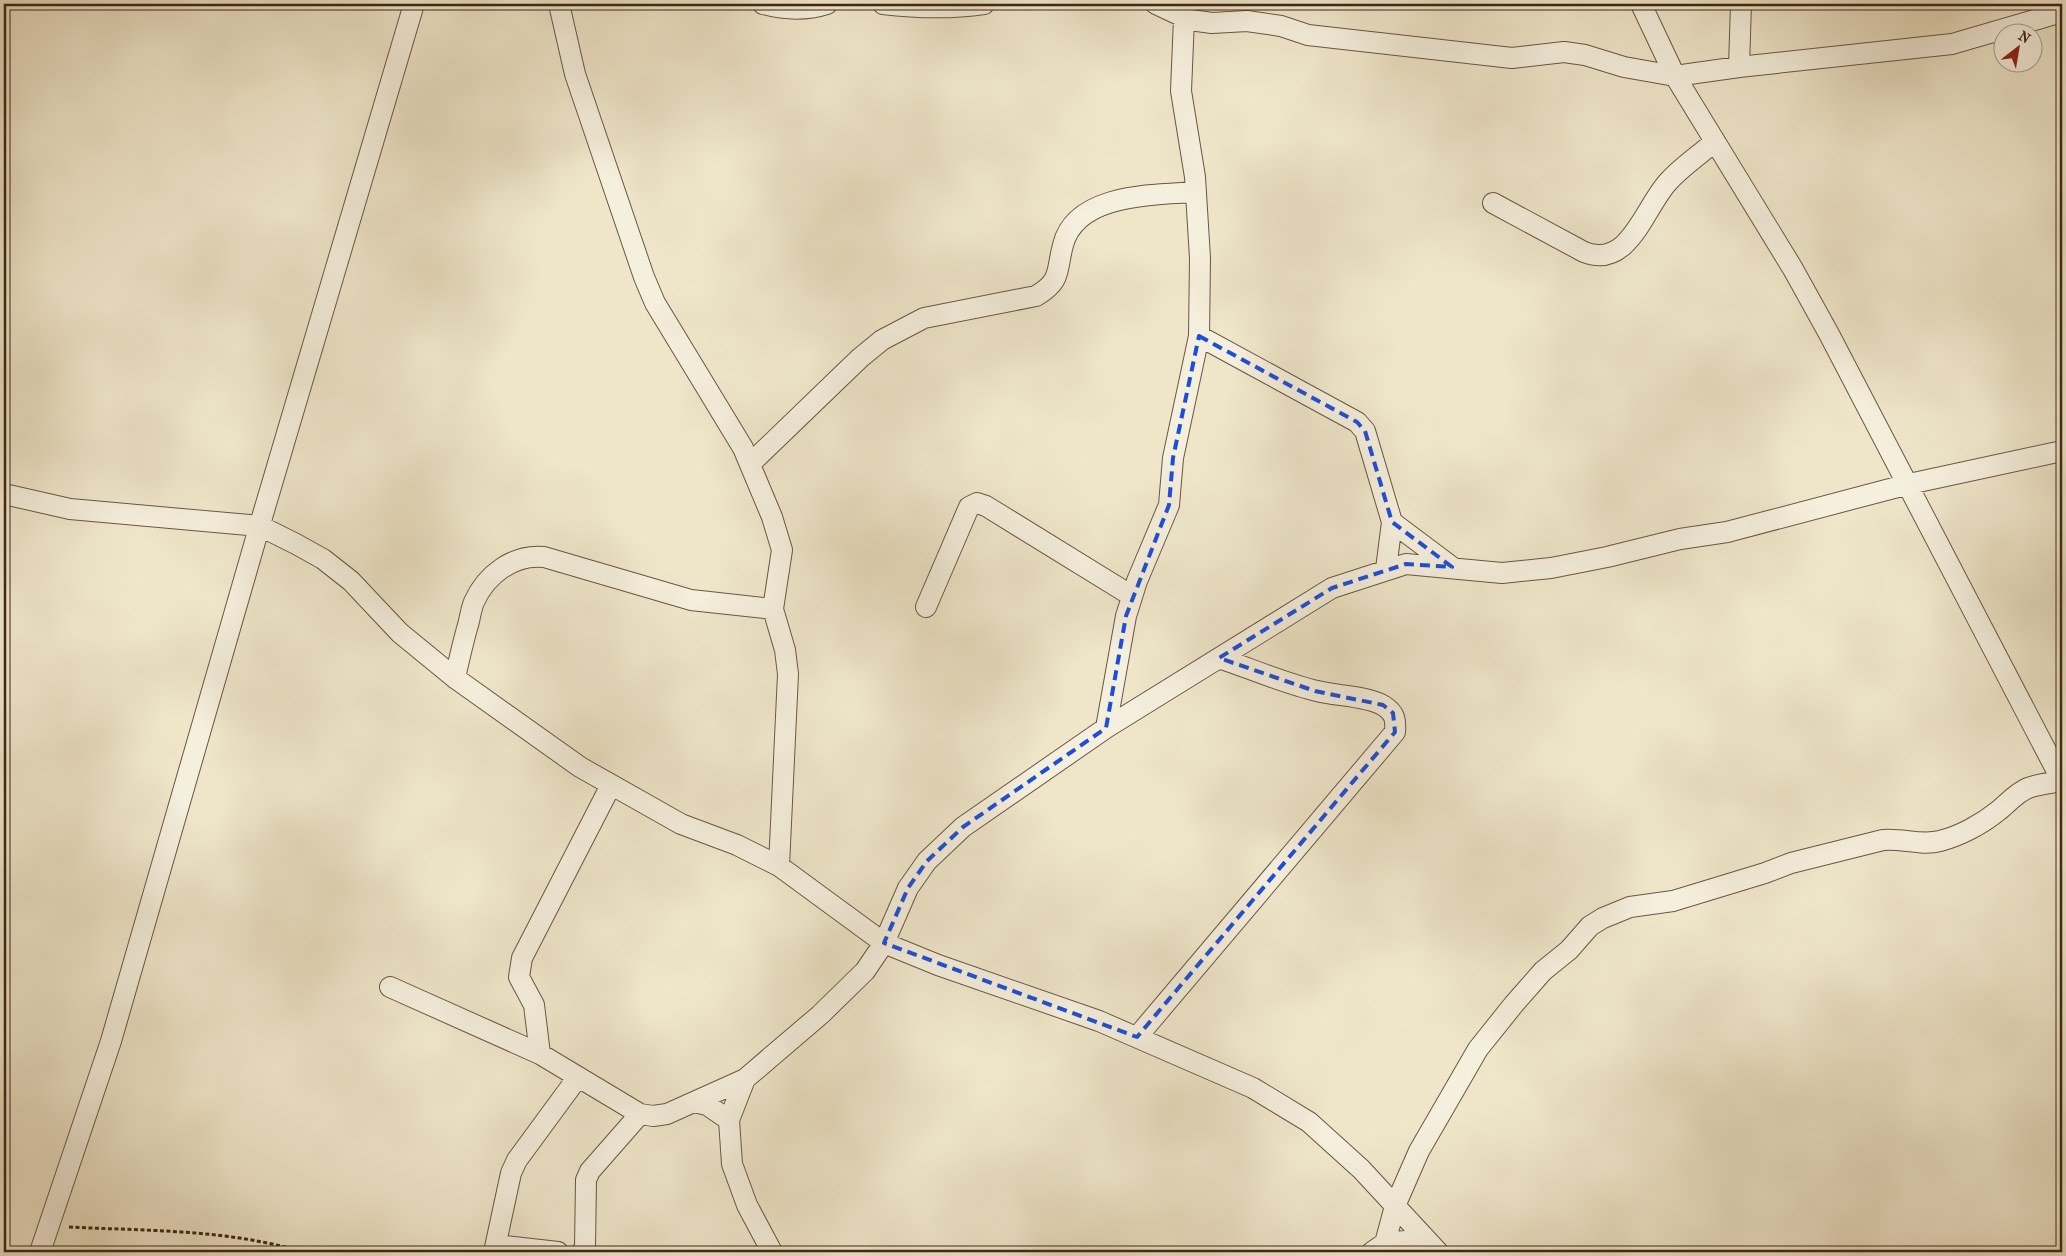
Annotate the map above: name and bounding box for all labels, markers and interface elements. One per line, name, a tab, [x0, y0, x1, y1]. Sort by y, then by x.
north arrow	[1994, 22, 2044, 72]
text: N	[2016, 27, 2034, 48]

